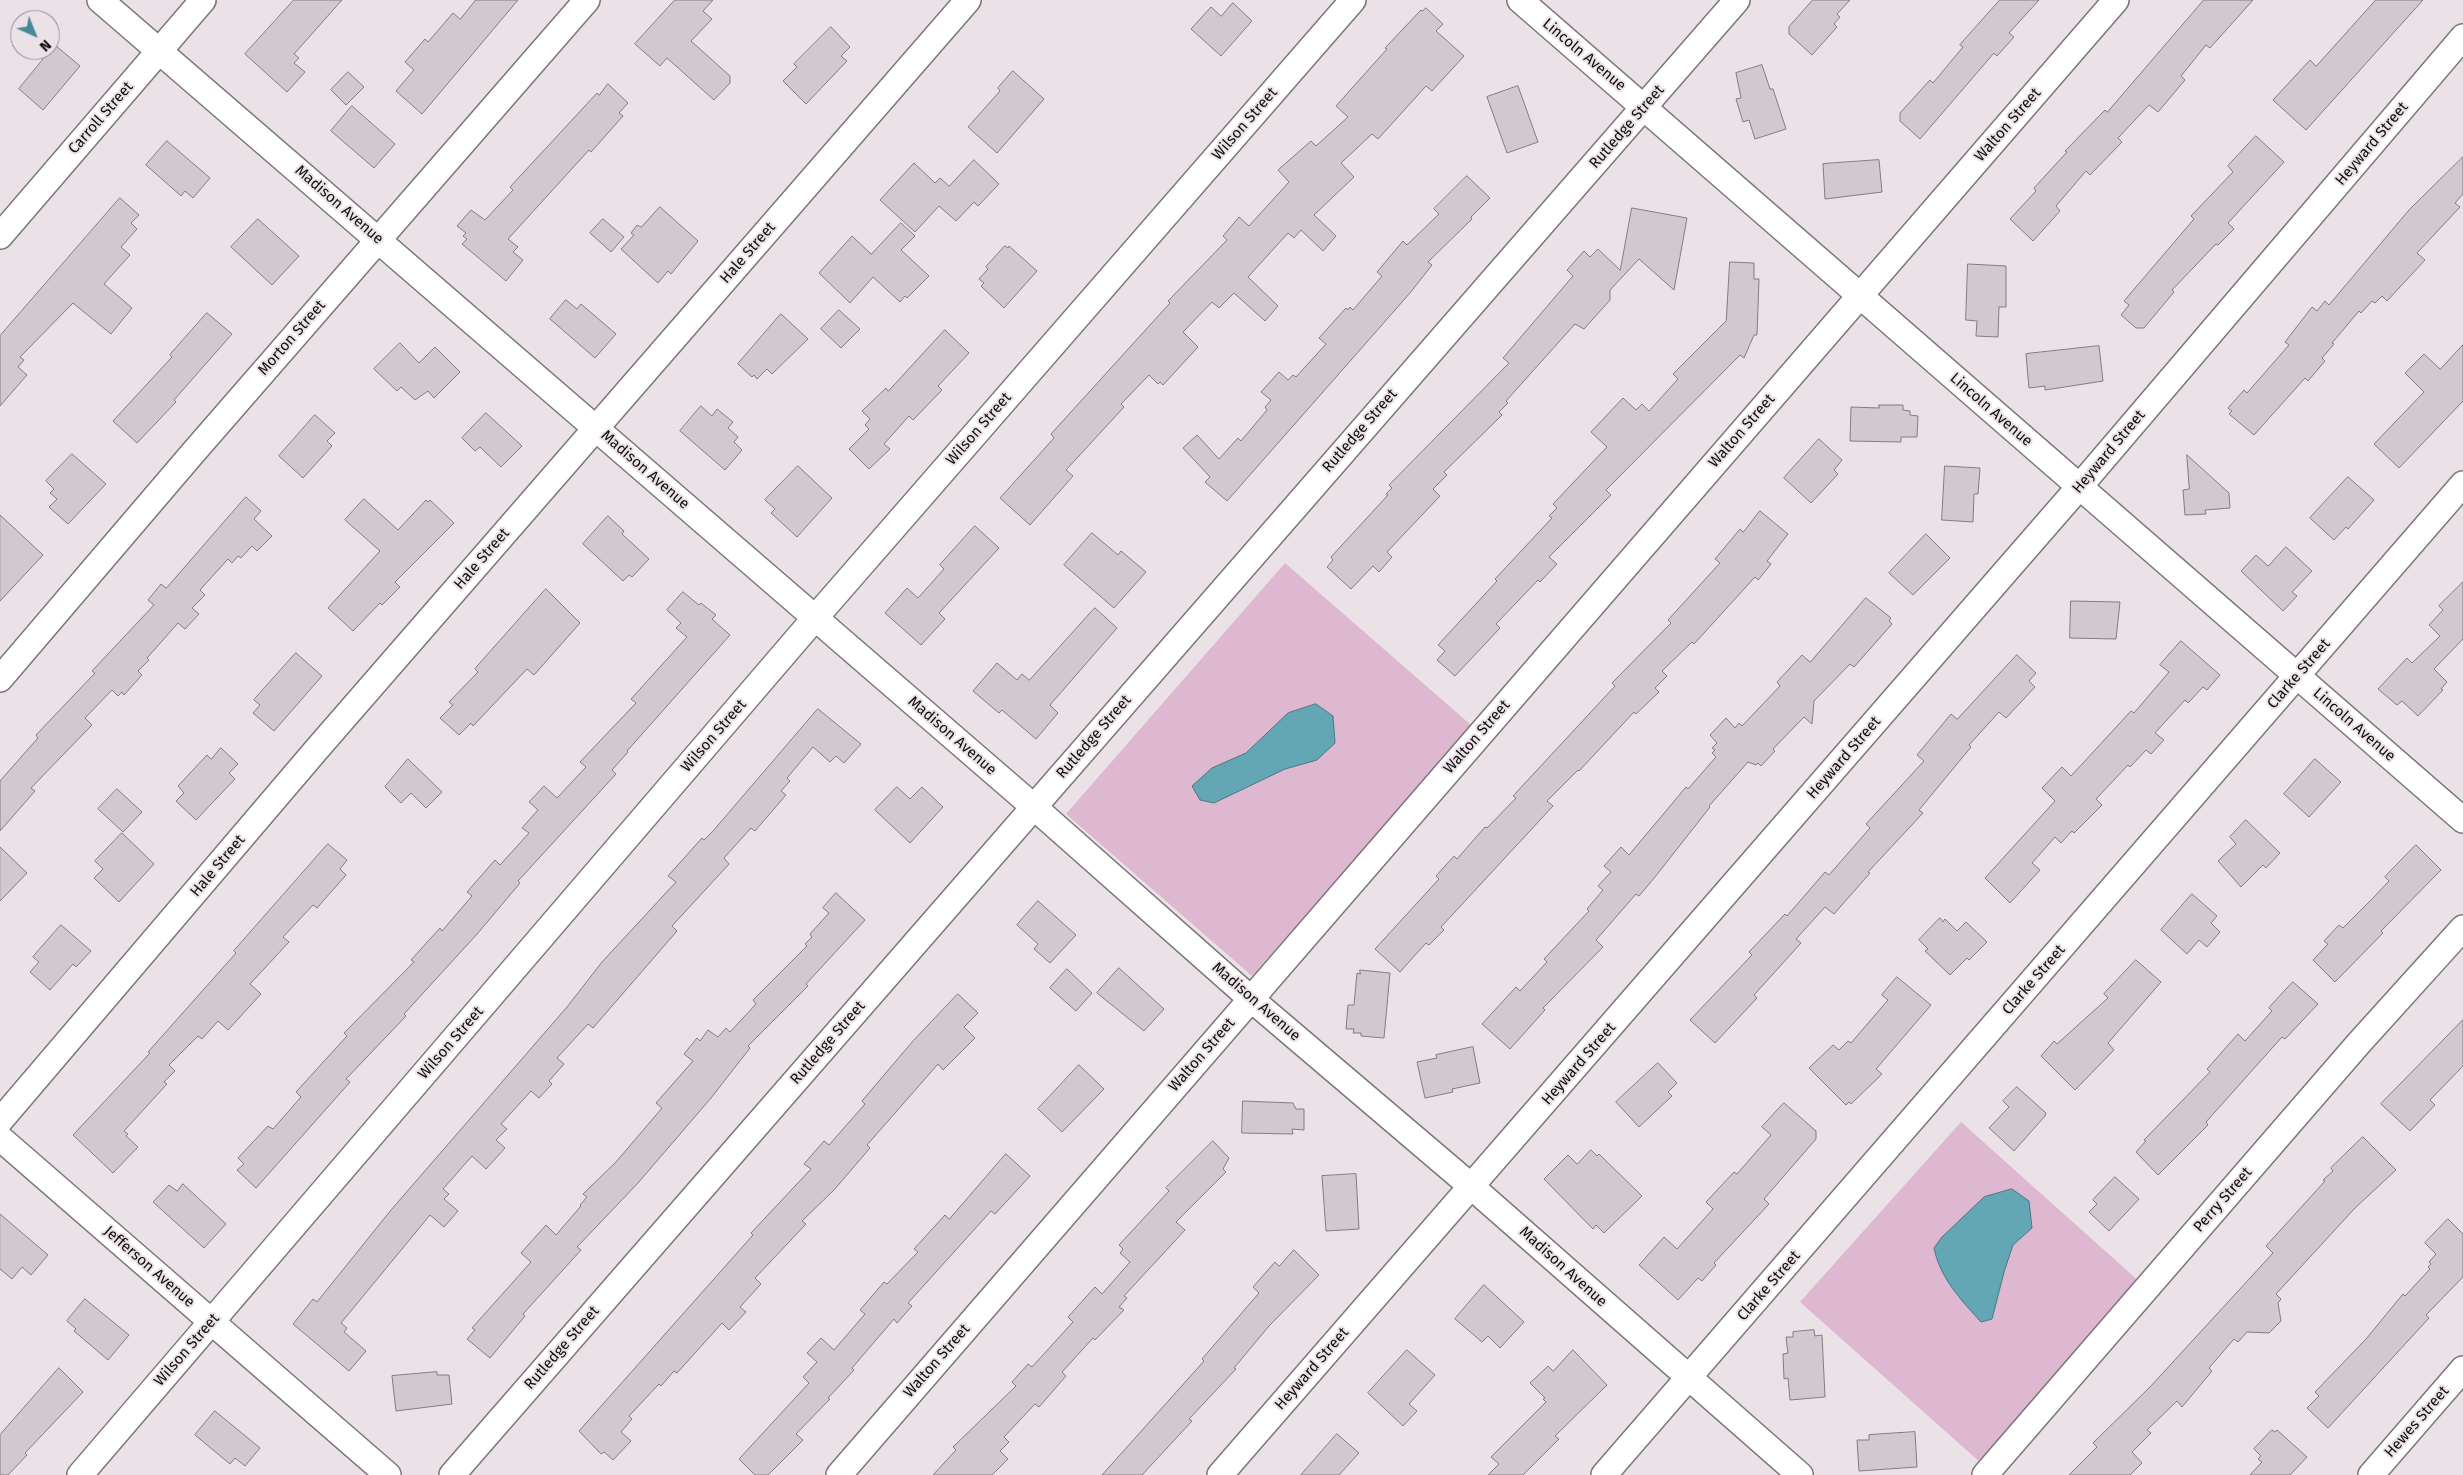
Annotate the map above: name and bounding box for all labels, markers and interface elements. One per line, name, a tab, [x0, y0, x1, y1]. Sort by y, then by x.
north arrow	[10, 10, 60, 60]
street label: Lincoln Avenue	[1539, 15, 1629, 95]
text: N	[36, 36, 54, 55]
street label: Carroll Street	[65, 78, 137, 158]
street label: Rutledge Street	[1586, 81, 1668, 173]
street label: Wilson Street	[1209, 84, 1281, 164]
street label: Walton Street	[1971, 84, 2045, 166]
street label: Heyward Street	[2332, 99, 2412, 189]
street label: Madison Avenue	[291, 162, 387, 248]
street label: Hale Street	[716, 219, 780, 287]
street label: Morton Street	[254, 297, 330, 379]
street label: Lincoln Avenue	[1946, 369, 2036, 451]
street label: Rutledge Street	[1319, 385, 1401, 477]
street label: Wilson Street	[943, 389, 1015, 469]
street label: Walton Street	[1705, 390, 1779, 472]
street label: Heyward Street	[2069, 407, 2149, 497]
street label: Madison Avenue	[597, 427, 693, 513]
street label: Hale Street	[450, 525, 514, 593]
street label: Clarke Street	[2264, 635, 2334, 713]
street label: Lincoln Avenue	[2309, 684, 2399, 766]
street label: Rutledge Street	[1053, 691, 1135, 783]
street label: Madison Avenue	[904, 693, 1000, 779]
street label: Wilson Street	[678, 696, 750, 776]
street label: Walton Street	[1440, 696, 1514, 778]
street label: Heyward Street	[1803, 713, 1885, 803]
street label: Hale Street	[187, 831, 249, 901]
street label: Clarke Street	[1999, 941, 2069, 1019]
street label: Madison Avenue	[1208, 959, 1304, 1045]
street label: Rutledge Street	[787, 997, 869, 1089]
street label: Wilson Street	[415, 1003, 487, 1083]
street label: Walton Street	[1165, 1014, 1239, 1096]
street label: Heyward Street	[1538, 1019, 1620, 1109]
street label: Perry Street	[2190, 1164, 2256, 1236]
street label: Jefferson Avenue	[100, 1223, 198, 1311]
street label: Madison Avenue	[1516, 1223, 1610, 1311]
street label: Clarke Street	[1734, 1247, 1804, 1325]
street label: Rutledge Street	[521, 1302, 603, 1394]
street label: Wilson Street	[151, 1310, 223, 1390]
street label: Walton Street	[900, 1320, 974, 1402]
street label: Heyward Street	[1271, 1324, 1353, 1414]
street label: Hewes Street	[2381, 1383, 2453, 1461]

